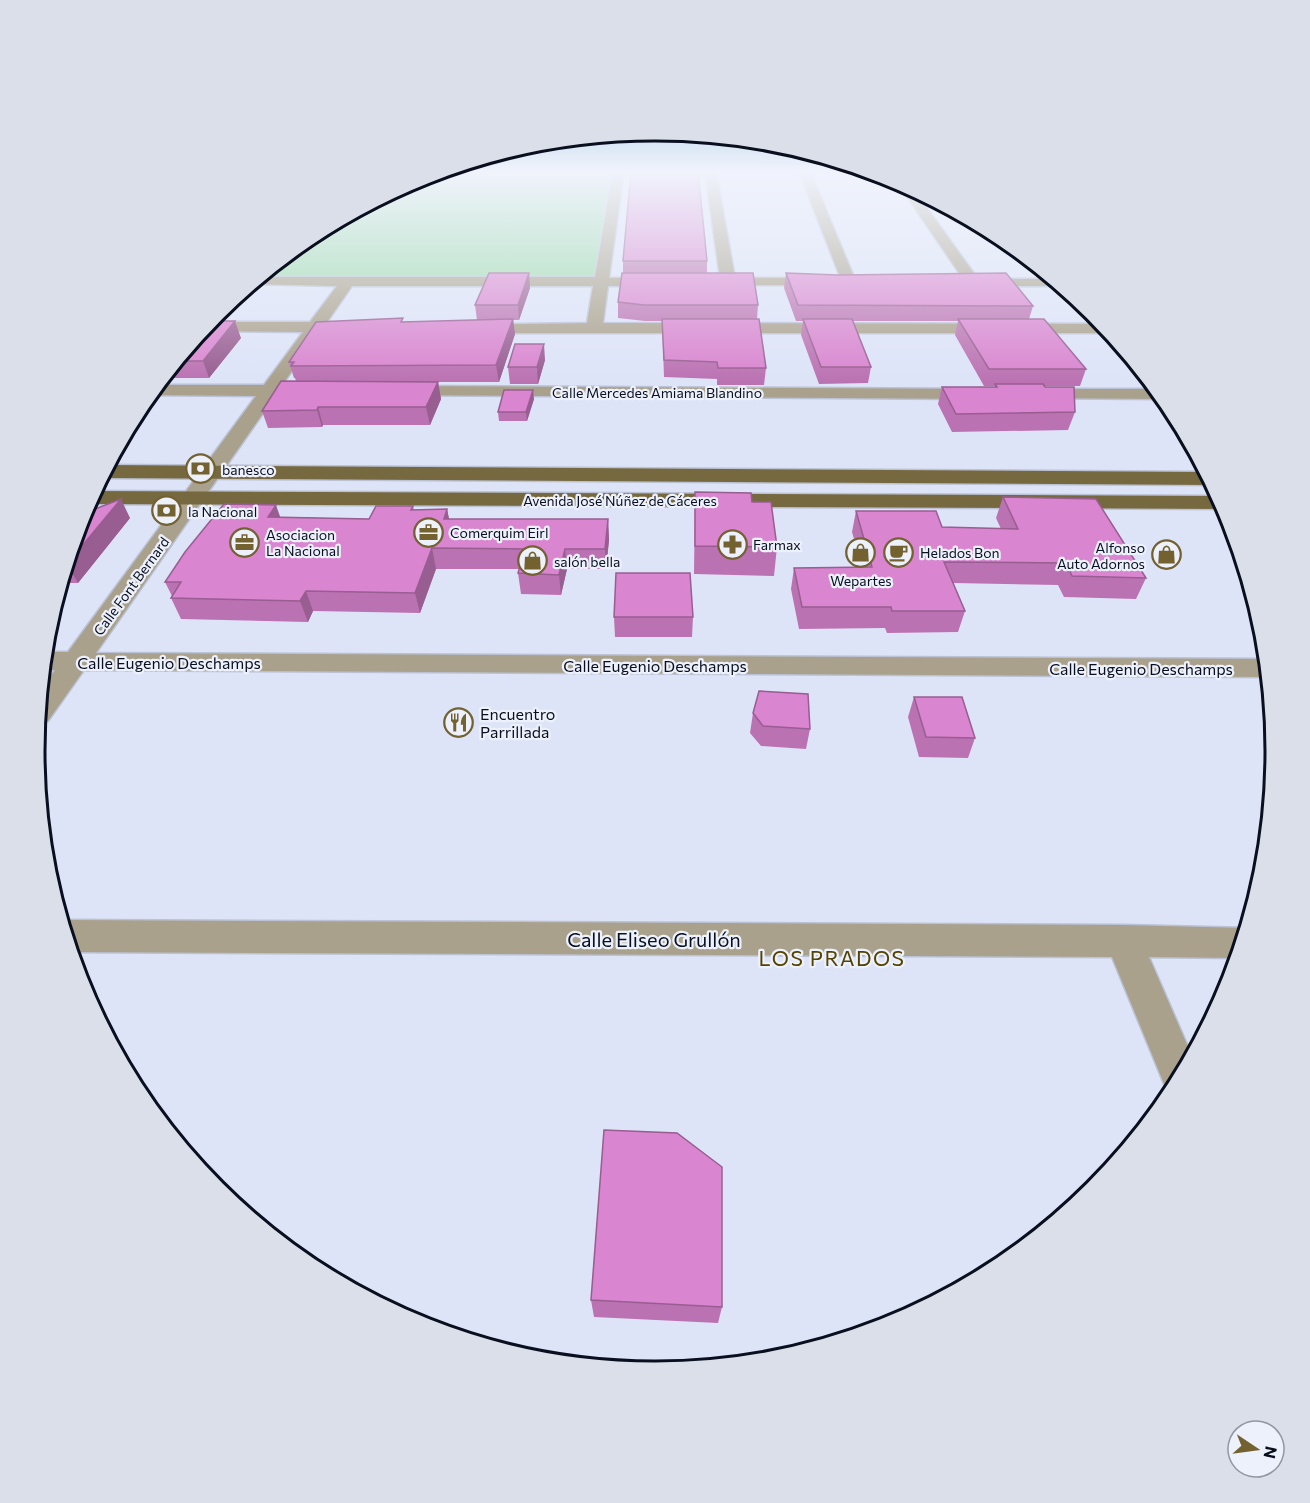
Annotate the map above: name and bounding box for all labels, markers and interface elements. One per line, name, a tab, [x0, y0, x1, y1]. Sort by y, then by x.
street label: Calle Mercedes Amiama Blandino	[552, 384, 762, 401]
bank icon: banesco	[185, 453, 217, 485]
place label: banesco	[222, 461, 275, 478]
street label: Avenida José Núñez de Cáceres	[523, 492, 717, 509]
bank icon: la Nacional	[151, 495, 183, 527]
place label: la Nacional	[188, 503, 257, 520]
office icon: Comerquim Eirl	[413, 516, 445, 548]
place label: Comerquim Eirl	[450, 524, 548, 541]
office icon: Asociacion La Nacional	[229, 526, 261, 558]
place label: Asociacion La Nacional	[266, 526, 340, 559]
pharmacy icon: Farmax	[716, 528, 748, 560]
street label: Calle Font Bernard	[90, 534, 172, 638]
place label: Farmax	[753, 536, 801, 553]
cafe icon: Helados Bon	[883, 536, 915, 568]
shop icon: Wepartes	[845, 537, 877, 569]
place label: Alfonso Auto Adornos	[1057, 539, 1145, 572]
shop icon: Alfonso Auto Adornos	[1150, 539, 1182, 571]
place label: Helados Bon	[920, 544, 1000, 561]
shop icon: salón bella	[517, 545, 549, 577]
place label: salón bella	[554, 553, 620, 570]
place label: Wepartes	[830, 572, 892, 589]
street label: Calle Eugenio Deschamps	[77, 653, 261, 672]
street label: Calle Eugenio Deschamps	[563, 656, 747, 675]
street label: Calle Eugenio Deschamps	[1049, 659, 1233, 678]
place label: Encuentro Parrillada	[480, 704, 555, 741]
restaurant icon: Encuentro Parrillada	[443, 706, 475, 738]
street label: Calle Eliseo Grullón	[567, 927, 741, 951]
district label: LOS PRADOS	[759, 945, 905, 970]
north arrow	[1226, 1419, 1286, 1479]
text: N	[1260, 1445, 1282, 1460]

